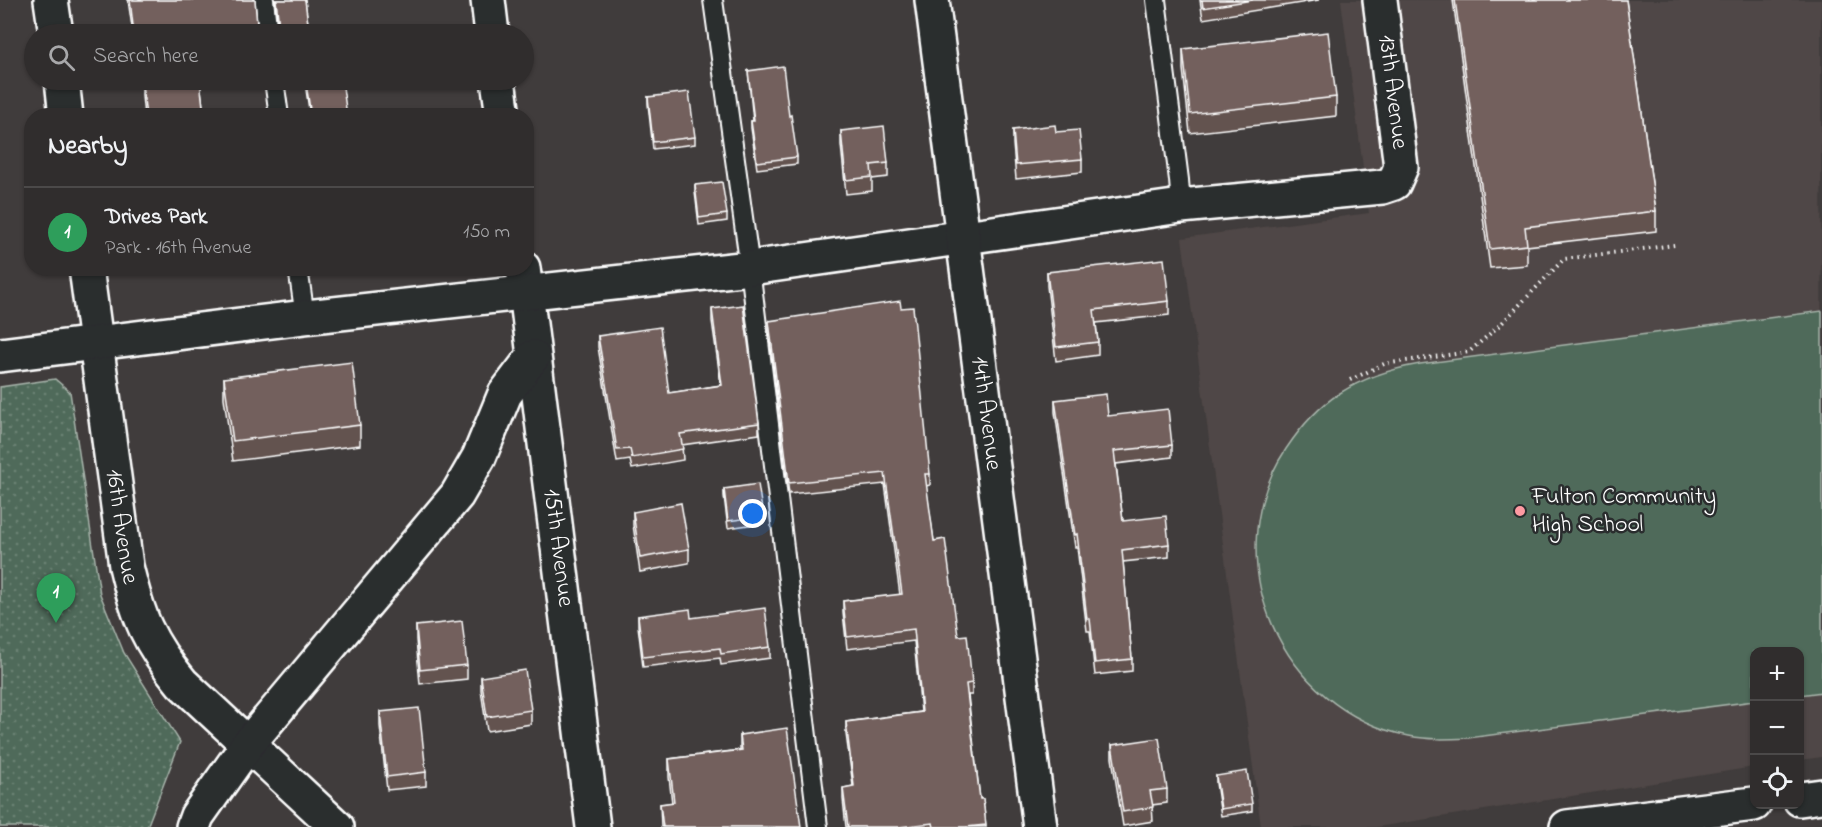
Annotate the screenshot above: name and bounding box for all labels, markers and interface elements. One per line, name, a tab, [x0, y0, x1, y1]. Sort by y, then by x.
search box	[24, 24, 534, 90]
street label: 13th Avenue	[1368, 33, 1416, 151]
icon: search	[45, 41, 78, 74]
text: Search here	[93, 41, 198, 73]
text: Nearby	[48, 128, 127, 166]
text: Drives Park	[105, 202, 207, 234]
text: 1	[64, 218, 71, 247]
text: 150 m	[463, 218, 510, 247]
text: Park · 16th Avenue	[105, 234, 252, 263]
street label: 14th Avenue	[961, 354, 1011, 473]
street label: 16th Avenue	[96, 467, 147, 588]
place label: Fulton Community High School	[1531, 480, 1716, 543]
street label: 15th Avenue	[533, 487, 583, 609]
your location	[738, 499, 767, 528]
marker: Fulton Community High School	[1513, 504, 1527, 518]
pin: 1	[36, 574, 76, 623]
map controls	[1750, 647, 1804, 809]
button: +	[1750, 647, 1804, 701]
button: −	[1750, 701, 1804, 755]
button: locate	[1750, 755, 1804, 809]

